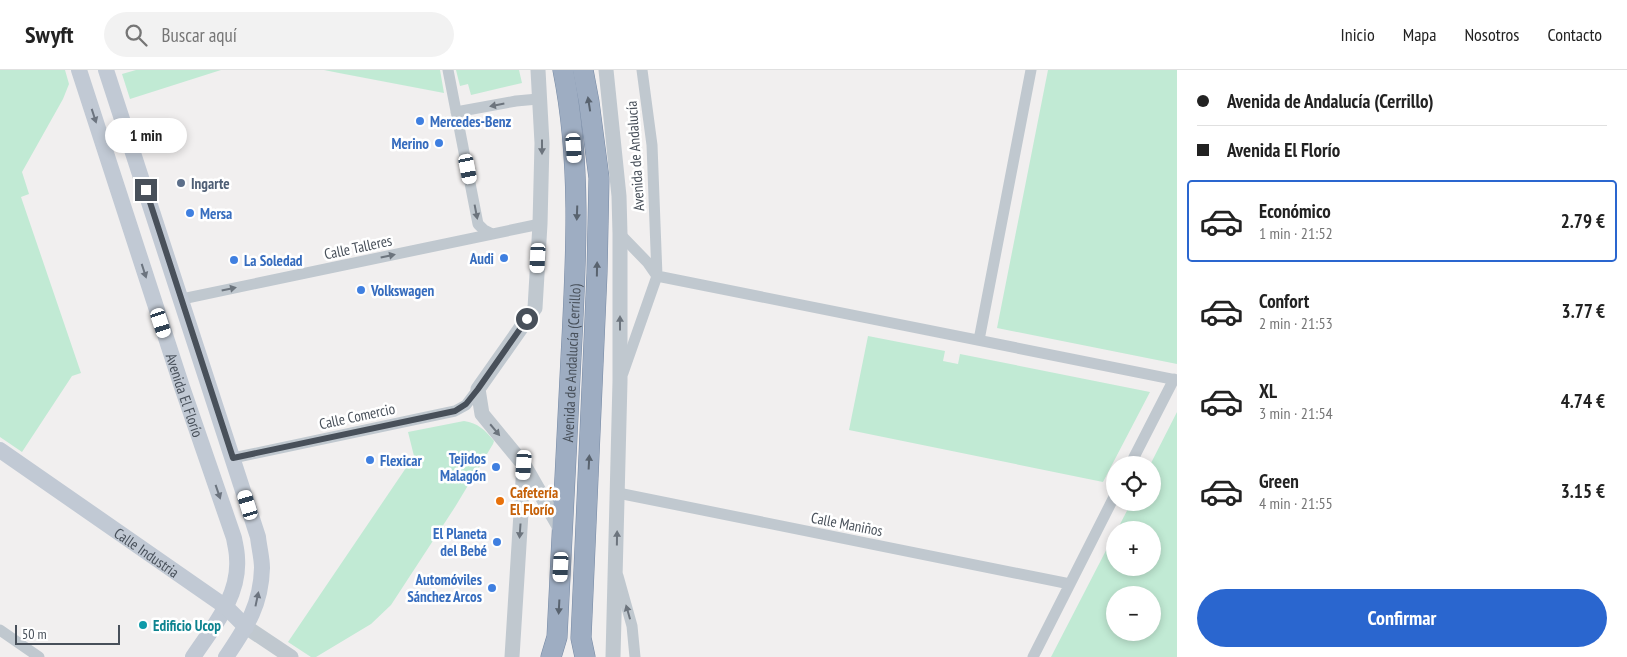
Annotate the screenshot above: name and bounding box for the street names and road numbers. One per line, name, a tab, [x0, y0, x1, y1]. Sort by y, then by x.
street label: Avenida de Andalucía	[622, 100, 648, 212]
street label: Calle Talleres	[322, 231, 394, 263]
street label: Avenida de Andalucía (Cerrillo)	[558, 283, 584, 443]
street label: Avenida El Florío	[162, 351, 208, 440]
street label: Calle Comercio	[317, 399, 397, 433]
street label: Calle Maniños	[810, 508, 884, 540]
street label: Calle Industria	[111, 523, 183, 581]

